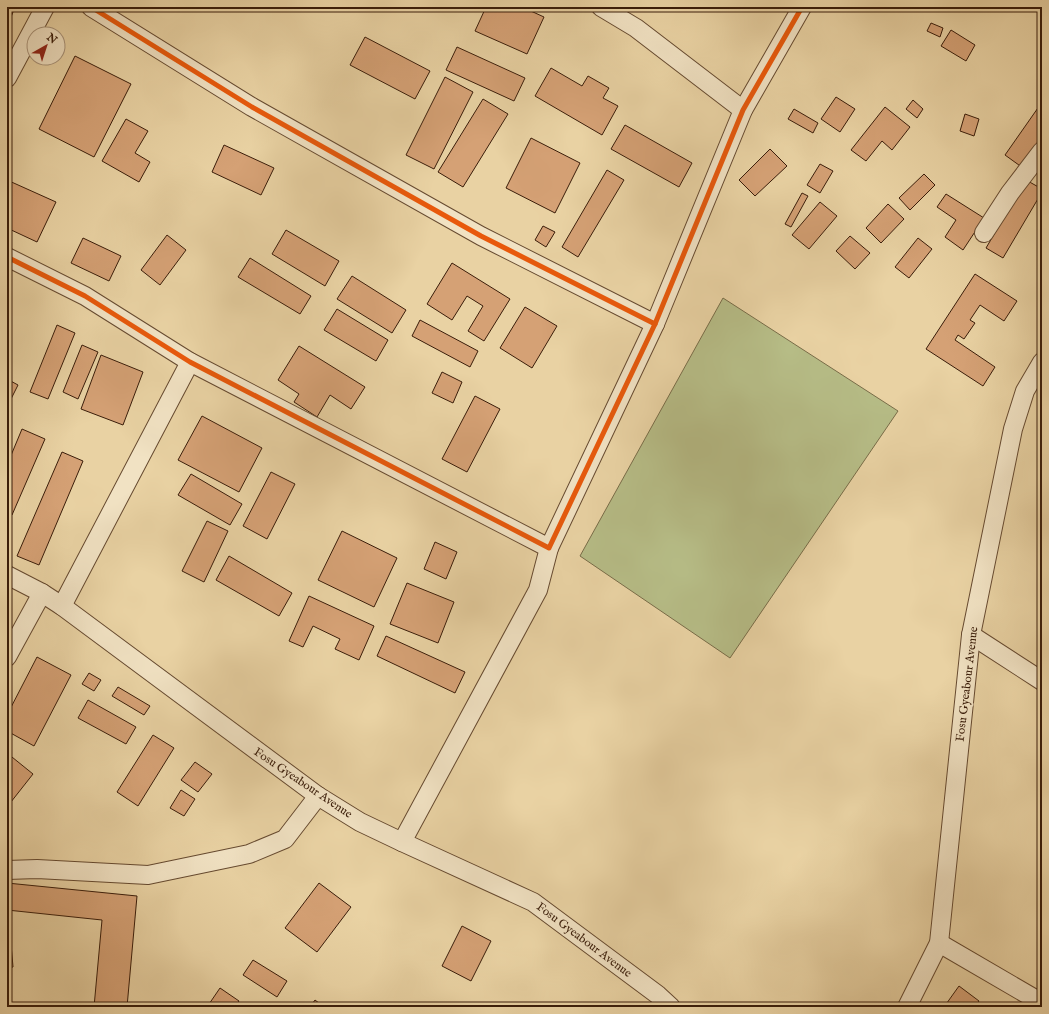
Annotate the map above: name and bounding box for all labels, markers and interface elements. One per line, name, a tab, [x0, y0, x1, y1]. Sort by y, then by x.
north arrow	[26, 26, 66, 66]
text: N	[43, 30, 60, 48]
street label: Fosu Gyeabour Avenue	[953, 625, 982, 742]
street label: Fosu Gyeabour Avenue	[251, 744, 356, 822]
street label: Fosu Gyeabour Avenue	[533, 899, 635, 981]

